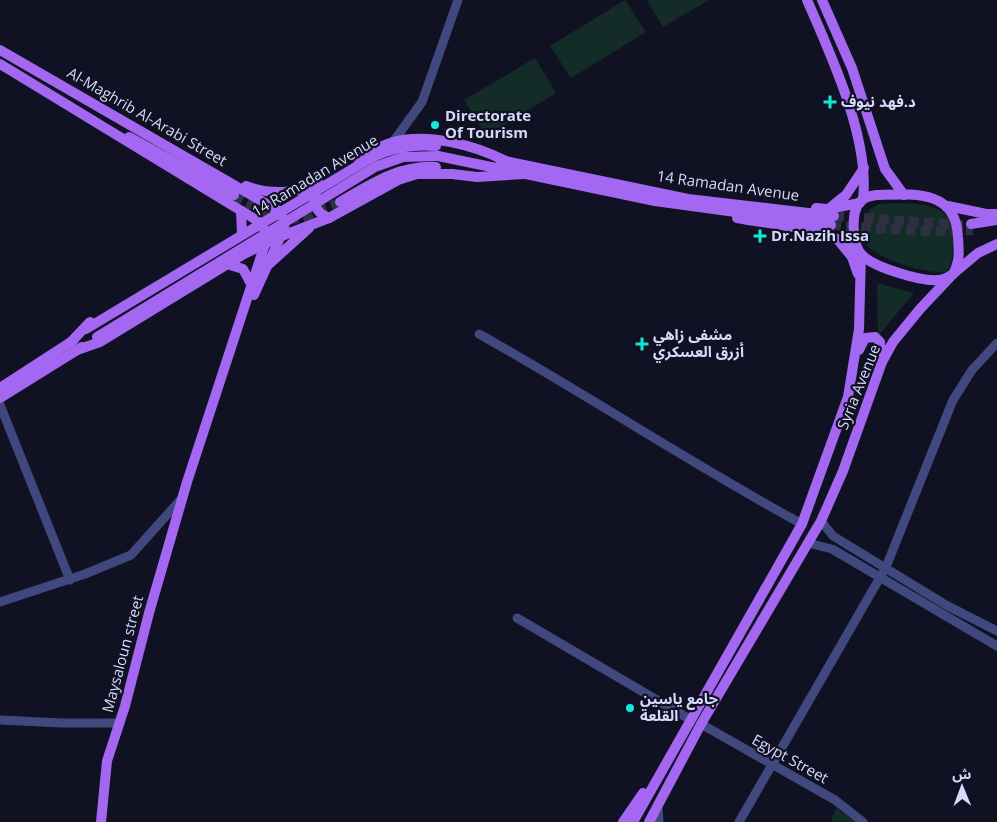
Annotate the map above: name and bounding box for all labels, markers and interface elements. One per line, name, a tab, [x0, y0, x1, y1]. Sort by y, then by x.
street label: Al-Maghrib Al-Arabi Street	[64, 62, 231, 170]
place label: د.فهد نيوف	[841, 91, 916, 111]
marker: د.فهد نيوف	[823, 95, 837, 109]
place label: Directorate Of Tourism	[445, 105, 531, 142]
marker: Directorate Of Tourism	[429, 119, 441, 131]
street label: 14 Ramadan Avenue	[248, 130, 381, 221]
street label: 14 Ramadan Avenue	[656, 165, 801, 205]
place label: Dr.Nazih Issa	[771, 225, 869, 245]
marker: Dr.Nazih Issa	[753, 229, 767, 243]
place label: مشفى زاهي أزرق العسكري	[653, 324, 744, 363]
marker: مشفى زاهي أزرق العسكري	[635, 337, 649, 351]
street label: Syria Avenue	[832, 341, 884, 432]
street label: Maysaloun street	[97, 593, 147, 715]
place label: جامع ياسين القلعة	[640, 688, 719, 725]
marker: جامع ياسين القلعة	[624, 702, 636, 714]
street label: Egypt Street	[749, 729, 832, 787]
north arrow	[937, 762, 987, 812]
text: ش	[952, 764, 972, 783]

